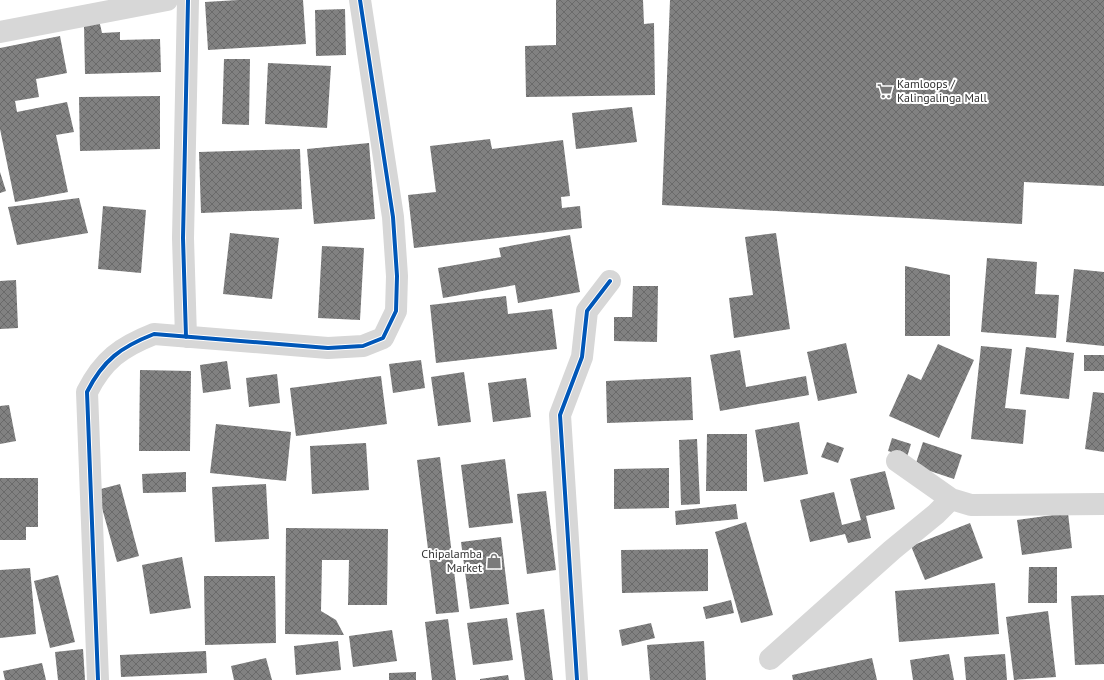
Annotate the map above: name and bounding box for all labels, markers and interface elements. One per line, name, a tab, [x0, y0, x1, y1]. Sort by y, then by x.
place label: Kamloops / Kalingalinga Mall	[897, 76, 987, 105]
supermarket icon: Kamloops / Kalingalinga Mall	[876, 82, 894, 100]
place label: Chipalamba Market	[421, 546, 482, 575]
shop icon: Chipalamba Market	[485, 552, 503, 570]

